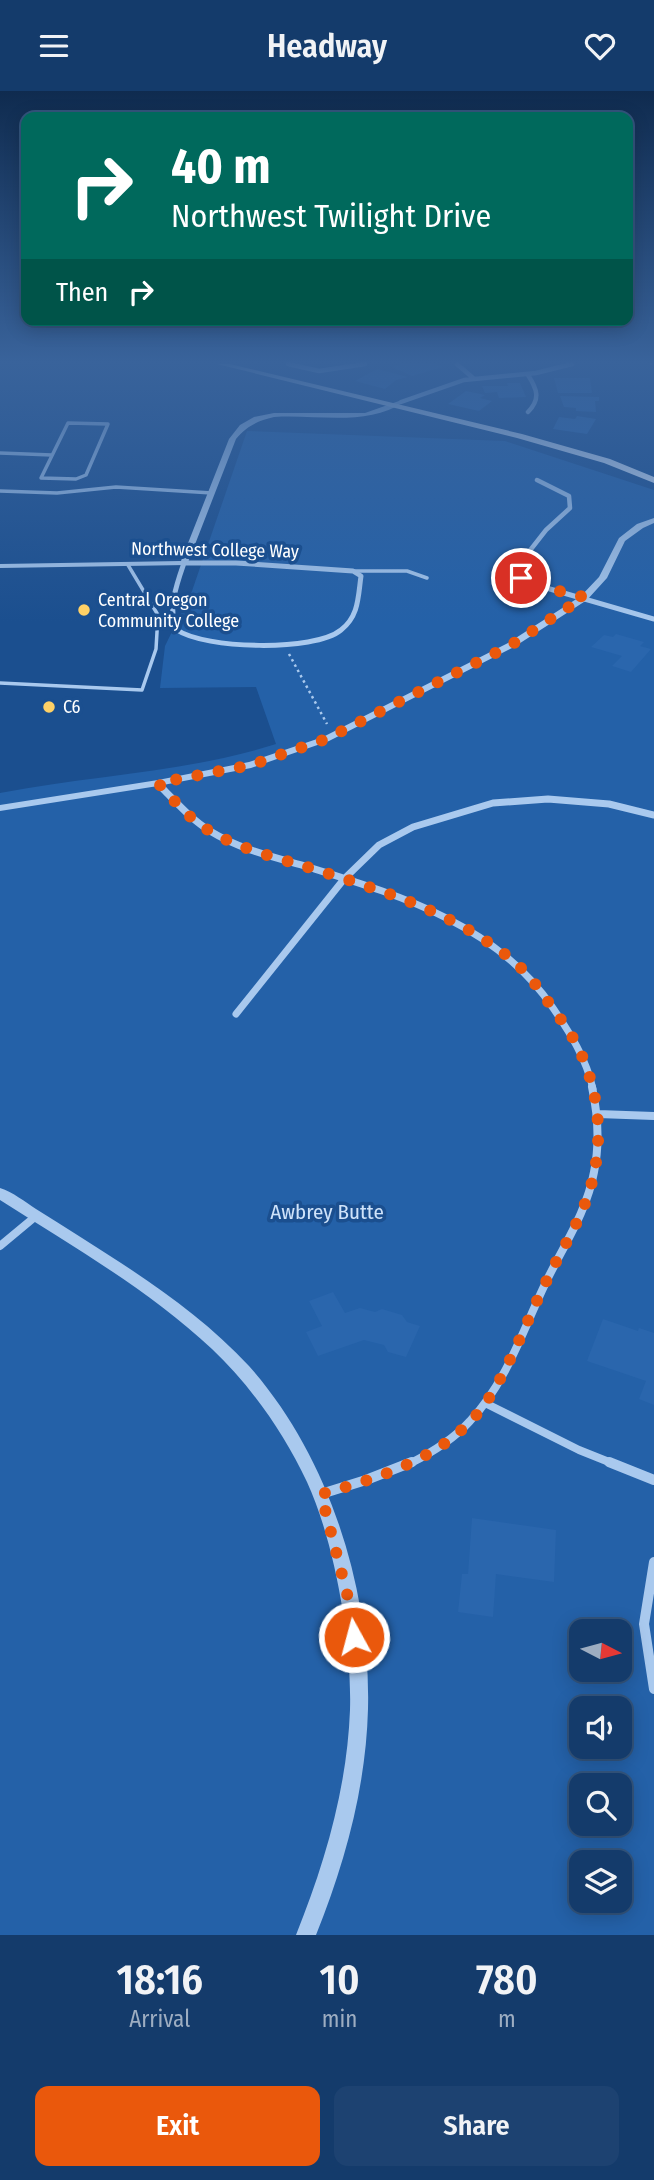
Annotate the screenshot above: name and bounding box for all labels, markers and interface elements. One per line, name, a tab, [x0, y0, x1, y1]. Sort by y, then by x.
icon: menu	[35, 27, 73, 65]
text: Headway	[267, 27, 387, 65]
icon: heart	[581, 27, 619, 65]
text: 40 m	[171, 137, 271, 196]
icon: right	[56, 140, 147, 231]
text: Northwest Twilight Drive	[171, 197, 491, 235]
icon: right	[122, 273, 160, 311]
text: Then	[56, 277, 108, 308]
street label: Northwest College Way	[131, 538, 299, 562]
pin	[491, 548, 551, 608]
icon: arrive	[502, 559, 540, 597]
place label: Central Oregon Community College	[98, 589, 239, 632]
marker: Central Oregon Community College	[76, 602, 92, 618]
place label: C6	[63, 696, 81, 718]
marker: C6	[41, 699, 57, 715]
park label: Awbrey Butte	[270, 1199, 384, 1225]
position arrow	[317, 1600, 391, 1674]
north arrow	[569, 1619, 632, 1682]
map controls	[569, 1619, 632, 1913]
button: sound	[569, 1696, 632, 1759]
button: search	[569, 1773, 632, 1836]
button: layers	[569, 1850, 632, 1913]
text: 18:16	[116, 1955, 203, 2005]
text: 10	[319, 1955, 360, 2005]
text: 780	[476, 1955, 538, 2005]
text: Arrival	[129, 2005, 190, 2033]
text: min	[322, 2005, 357, 2033]
text: m	[498, 2005, 516, 2033]
button: Exit	[35, 2086, 320, 2166]
button: Share	[334, 2086, 619, 2166]

